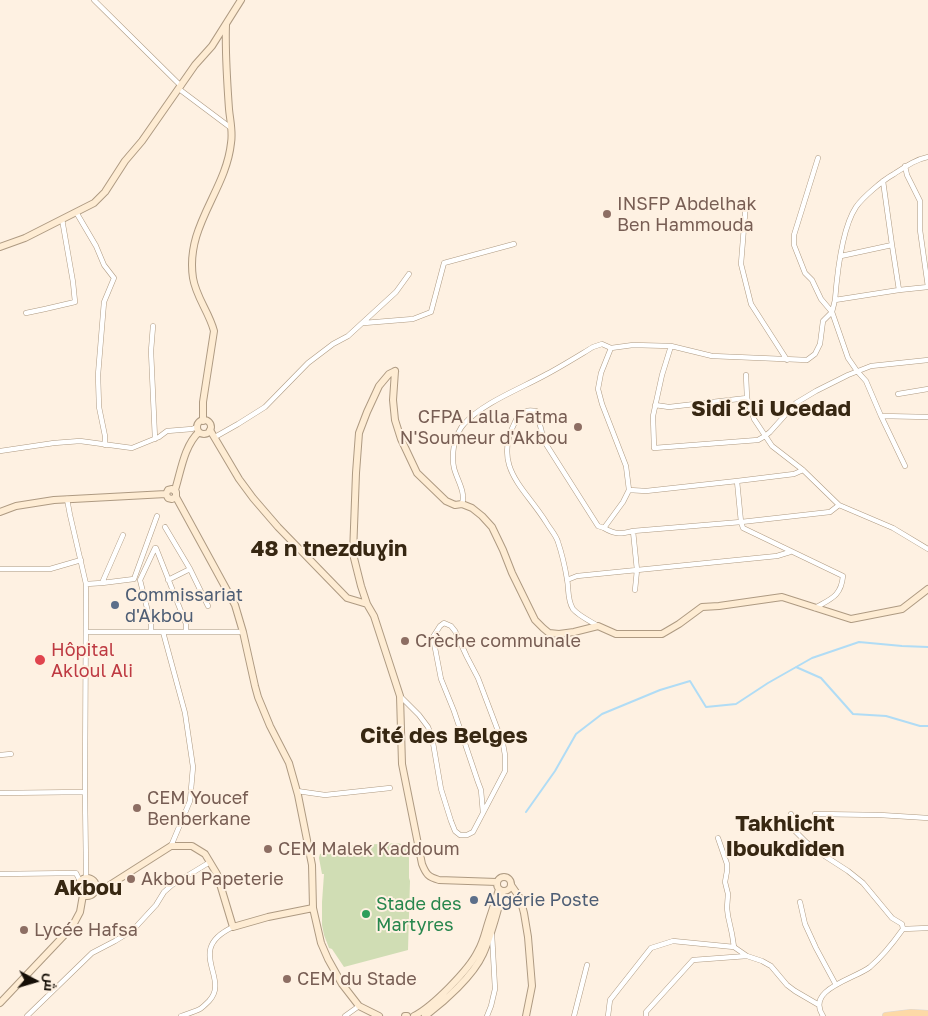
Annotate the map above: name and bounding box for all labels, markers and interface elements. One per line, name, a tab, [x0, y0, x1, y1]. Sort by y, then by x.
place label: INSFP Abdelhak Ben Hammouda	[617, 193, 757, 235]
marker: INSFP Abdelhak Ben Hammouda	[601, 208, 613, 220]
district label: Sidi Ɛli Ucedad	[691, 396, 851, 422]
place label: CFPA Lalla Fatma N'Soumeur d'Akbou	[400, 406, 568, 448]
marker: CFPA Lalla Fatma N'Soumeur d'Akbou	[572, 421, 584, 433]
district label: 48 n tnezduɣin	[251, 536, 407, 562]
place label: Commissariat d'Akbou	[125, 584, 243, 626]
marker: Commissariat d'Akbou	[109, 599, 121, 611]
place label: Crèche communale	[415, 630, 581, 652]
marker: Crèche communale	[399, 635, 411, 647]
place label: Hôpital Akloul Ali	[51, 639, 133, 682]
marker: Hôpital Akloul Ali	[33, 653, 47, 667]
district label: Cité des Belges	[360, 723, 528, 749]
place label: CEM Youcef Benberkane	[147, 787, 251, 830]
marker: CEM Youcef Benberkane	[131, 802, 143, 814]
district label: Takhlicht Iboukdiden	[726, 811, 844, 862]
place label: CEM Malek Kaddoum	[278, 838, 460, 860]
marker: CEM Malek Kaddoum	[262, 843, 274, 855]
place label: Akbou Papeterie	[141, 868, 284, 890]
marker: Akbou Papeterie	[125, 873, 137, 885]
district label: Akbou	[54, 875, 122, 901]
place label: Algérie Poste	[484, 889, 599, 911]
place label: Stade des Martyres	[376, 893, 462, 936]
marker: Algérie Poste	[468, 894, 480, 906]
marker: Stade des Martyres	[360, 908, 372, 920]
place label: Lycée Hafsa	[34, 919, 138, 941]
marker: Lycée Hafsa	[18, 924, 30, 936]
north arrow	[10, 956, 60, 1006]
place label: CEM du Stade	[297, 968, 417, 990]
text: ش	[41, 973, 60, 992]
marker: CEM du Stade	[281, 973, 293, 985]

